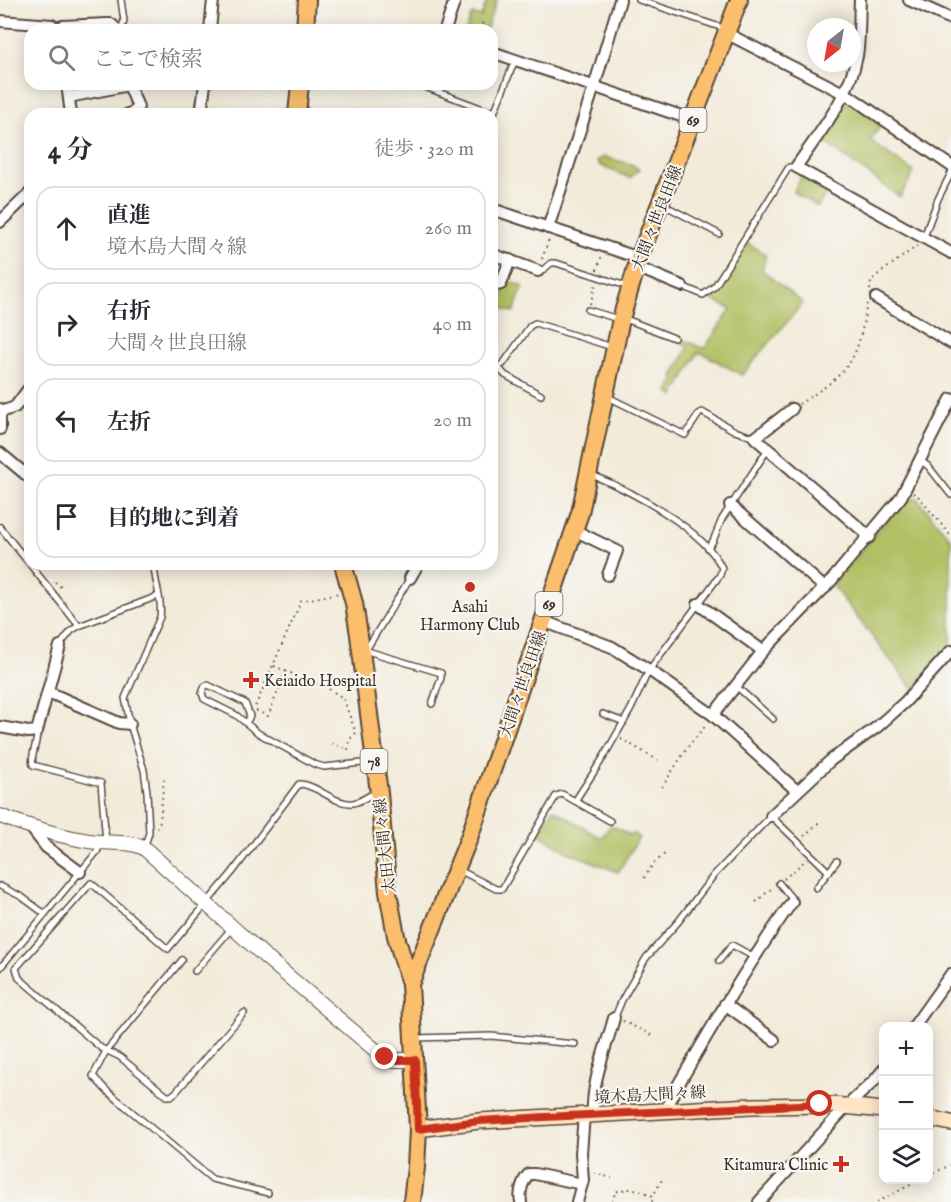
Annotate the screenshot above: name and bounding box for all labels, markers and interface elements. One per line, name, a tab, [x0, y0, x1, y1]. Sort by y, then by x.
north arrow	[807, 18, 861, 72]
search box	[24, 24, 498, 90]
icon: search	[45, 41, 78, 74]
text: ここで検索	[93, 46, 203, 74]
road number: 69	[680, 108, 706, 132]
text: 4 分	[48, 134, 92, 167]
text: 徒歩 · 320 m	[374, 137, 474, 162]
street label: 大間々世良田線	[628, 163, 687, 275]
text: 直進	[107, 202, 151, 230]
icon: ahead	[50, 212, 83, 245]
text: 260 m	[425, 216, 472, 241]
text: 境木島大間々線	[107, 235, 247, 260]
text: 右折	[107, 298, 151, 326]
icon: right	[50, 308, 83, 341]
text: 40 m	[433, 312, 472, 337]
text: 大間々世良田線	[107, 331, 247, 356]
icon: left	[50, 404, 83, 437]
text: 20 m	[433, 408, 472, 433]
text: 左折	[107, 409, 151, 437]
icon: arrive	[50, 500, 83, 533]
text: 目的地に到着	[107, 505, 239, 533]
marker: Asahi Harmony Club	[463, 580, 477, 594]
road number: 69	[536, 592, 562, 616]
place label: Asahi Harmony Club	[420, 598, 520, 636]
street label: 大間々世良田線	[496, 628, 552, 741]
marker: Keiaido Hospital	[242, 671, 260, 689]
place label: Keiaido Hospital	[264, 672, 377, 692]
road number: 78	[360, 749, 388, 773]
street label: 太田大間々線	[371, 797, 401, 895]
map controls	[879, 1022, 933, 1184]
button: +	[879, 1022, 933, 1076]
route end	[371, 1043, 397, 1069]
button: −	[879, 1076, 933, 1130]
street label: 境木島大間々線	[594, 1083, 707, 1109]
route start	[806, 1090, 832, 1116]
button: layers	[879, 1130, 933, 1184]
marker: Kitamura Clinic	[832, 1155, 850, 1173]
place label: Kitamura Clinic	[723, 1156, 828, 1176]

